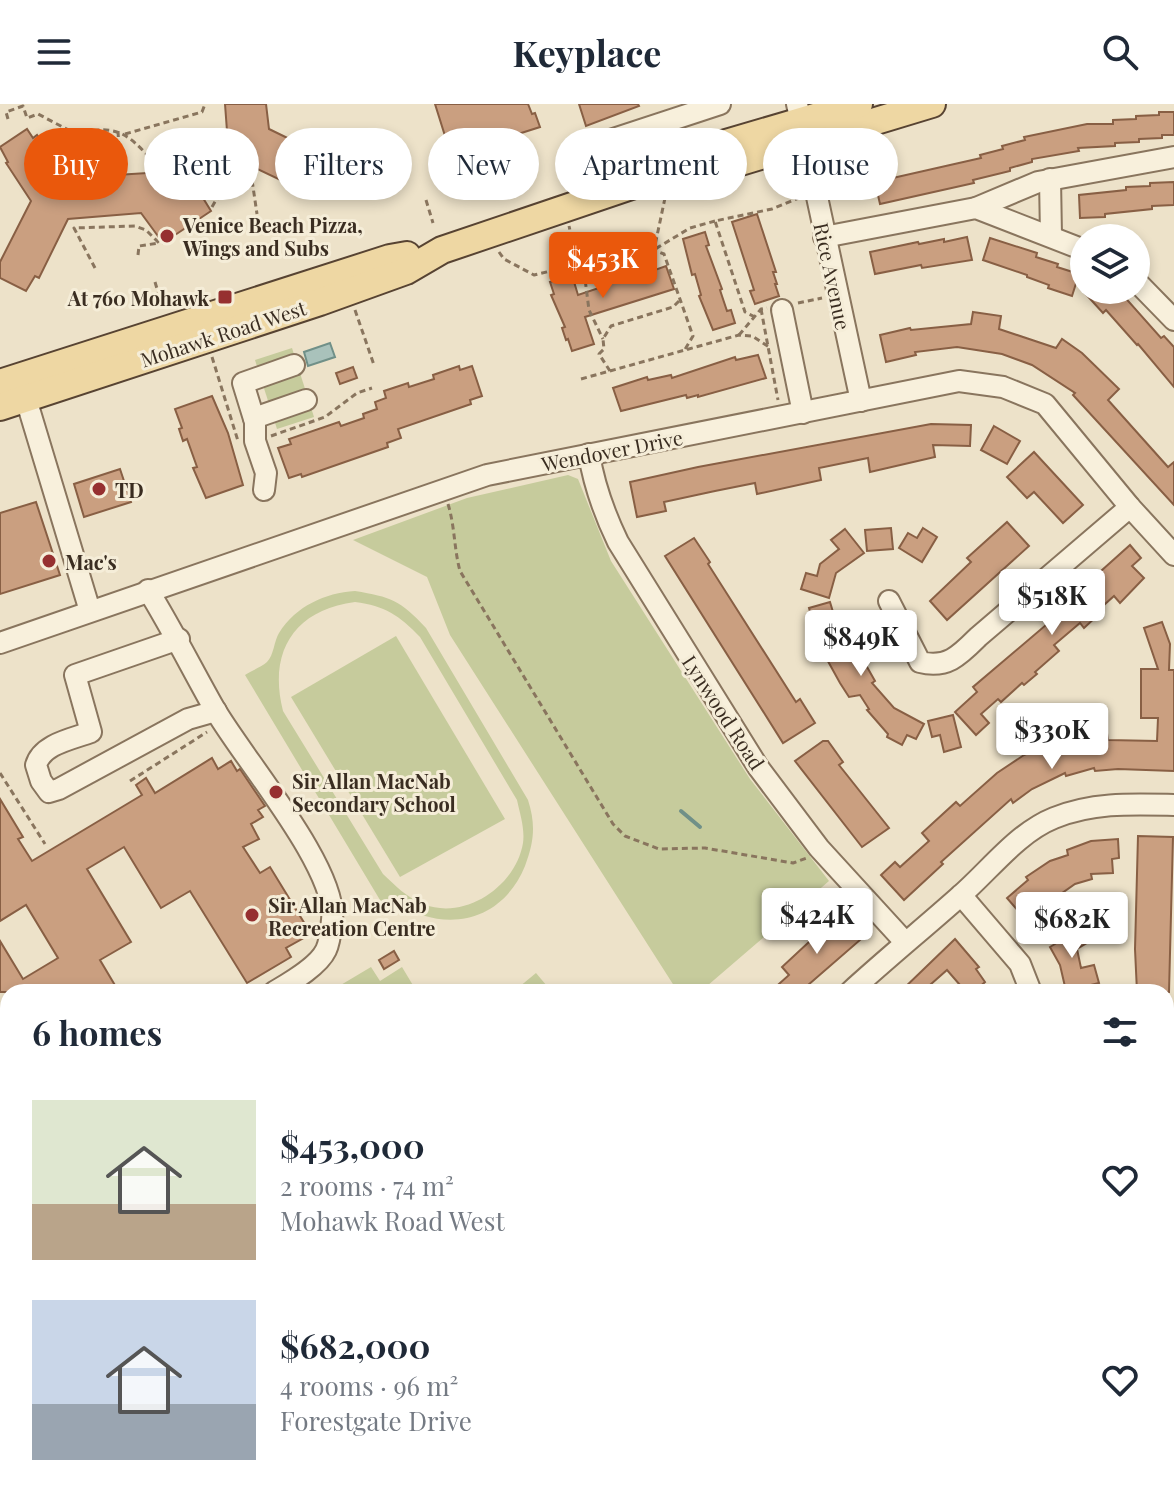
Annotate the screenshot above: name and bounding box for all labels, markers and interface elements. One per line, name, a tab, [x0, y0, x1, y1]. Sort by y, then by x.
text: Keyplace	[513, 28, 661, 76]
icon: menu	[32, 30, 76, 74]
icon: search	[1098, 30, 1142, 74]
chip: Buy	[24, 128, 128, 200]
chip: Rent	[144, 128, 259, 200]
chip: Filters	[275, 128, 412, 200]
chip: New	[428, 128, 539, 200]
chip: Apartment	[555, 128, 747, 200]
chip: House	[763, 128, 898, 200]
place label: Venice Beach Pizza, Wings and Subs	[182, 211, 363, 261]
street label: Rice Avenue	[808, 220, 858, 332]
map controls	[1070, 224, 1150, 304]
button: layers	[1070, 224, 1150, 304]
marker: Venice Beach Pizza, Wings and Subs	[158, 227, 176, 245]
pin: $453K	[547, 232, 659, 300]
text: $453K	[567, 240, 639, 275]
place label: At 760 Mohawk	[67, 284, 209, 311]
marker: At 760 Mohawk	[216, 288, 234, 306]
street label: Mohawk Road West	[137, 293, 310, 373]
street label: Wendover Drive	[538, 423, 685, 477]
place label: TD	[115, 476, 144, 503]
marker: TD	[90, 480, 108, 498]
place label: Mac's	[65, 548, 117, 575]
marker: Mac's	[40, 552, 58, 570]
pin: $518K	[996, 569, 1108, 637]
text: $518K	[1017, 577, 1087, 612]
pin: $849K	[805, 610, 917, 678]
text: $849K	[823, 618, 899, 653]
street label: Lynwood Road	[677, 649, 771, 775]
pin: $330K	[996, 703, 1108, 771]
text: $330K	[1014, 711, 1090, 746]
place label: Sir Allan MacNab Secondary School	[292, 767, 456, 817]
marker: Sir Allan MacNab Secondary School	[267, 783, 285, 801]
pin: $424K	[761, 888, 873, 956]
place label: Sir Allan MacNab Recreation Centre	[268, 891, 435, 941]
pin: $682K	[1016, 892, 1128, 960]
text: $424K	[780, 896, 854, 931]
text: $682K	[1034, 900, 1110, 935]
marker: Sir Allan MacNab Recreation Centre	[243, 906, 261, 924]
text: 6 homes	[32, 1009, 162, 1055]
icon: filters	[1098, 1010, 1142, 1054]
text: $453,000	[280, 1122, 425, 1168]
icon: home	[96, 1132, 192, 1228]
icon: heart	[1098, 1158, 1142, 1202]
text: 2 rooms · 74 m²	[280, 1168, 454, 1203]
text: Mohawk Road West	[280, 1203, 505, 1238]
text: $682,000	[280, 1322, 430, 1368]
icon: home	[96, 1332, 192, 1428]
icon: heart	[1098, 1358, 1142, 1402]
text: 4 rooms · 96 m²	[280, 1368, 458, 1403]
text: Forestgate Drive	[280, 1403, 472, 1438]

